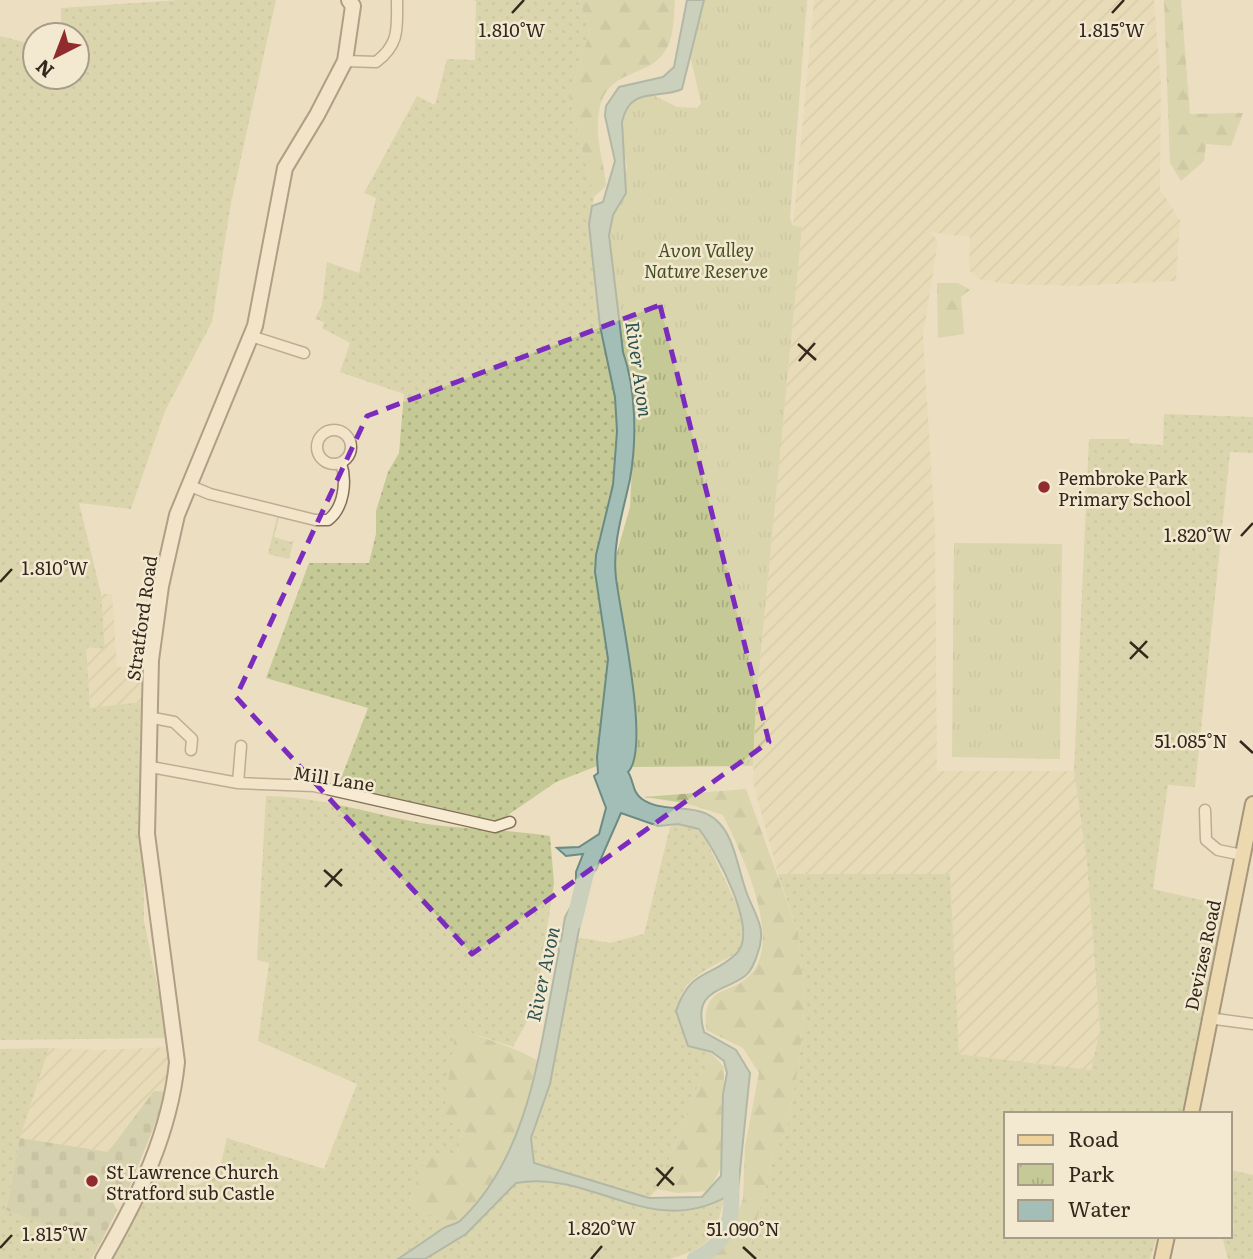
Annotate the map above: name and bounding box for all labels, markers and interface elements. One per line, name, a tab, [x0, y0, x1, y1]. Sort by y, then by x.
text: 1.810°W	[479, 16, 546, 43]
text: 1.815°W	[1079, 16, 1145, 43]
north arrow	[21, 21, 91, 91]
text: N	[29, 54, 59, 85]
park label: Avon Valley Nature Reserve	[644, 236, 768, 284]
water label: River Avon	[619, 319, 661, 420]
place label: Pembroke Park Primary School	[1058, 464, 1191, 512]
marker: Pembroke Park Primary School	[1036, 479, 1052, 495]
text: 1.820°W	[1164, 521, 1232, 548]
text: 1.810°W	[22, 554, 89, 581]
street label: Stratford Road	[119, 554, 163, 682]
text: 51.085°N	[1155, 727, 1227, 754]
street label: Mill Lane	[292, 758, 376, 798]
street label: Devizes Road	[1177, 897, 1227, 1013]
water label: River Avon	[518, 923, 566, 1024]
legend	[1004, 1112, 1232, 1238]
text: Road	[1068, 1122, 1119, 1153]
text: Park	[1068, 1157, 1114, 1188]
place label: St Lawrence Church Stratford sub Castle	[106, 1158, 279, 1206]
marker: St Lawrence Church Stratford sub Castle	[84, 1173, 100, 1189]
text: Water	[1068, 1192, 1130, 1223]
text: 1.820°W	[568, 1214, 636, 1241]
text: 51.090°N	[706, 1215, 780, 1242]
text: 1.815°W	[22, 1220, 88, 1247]

